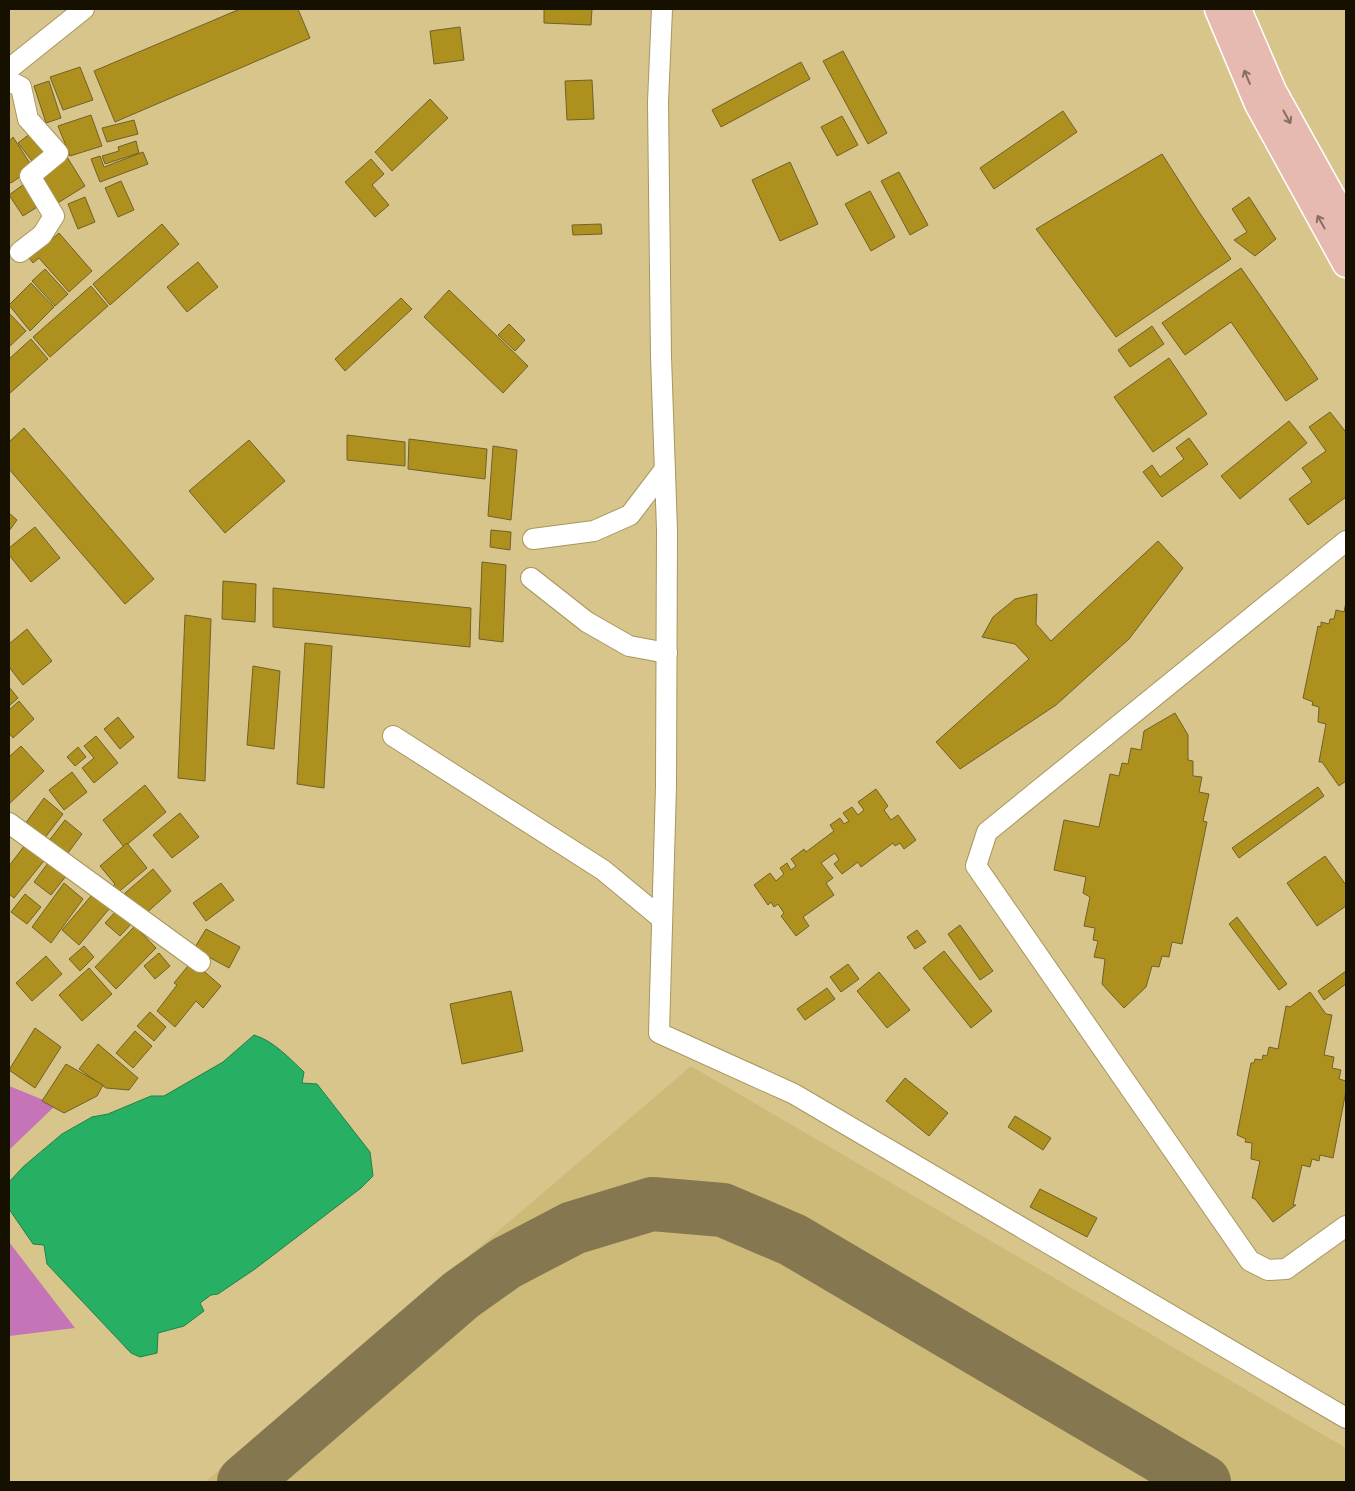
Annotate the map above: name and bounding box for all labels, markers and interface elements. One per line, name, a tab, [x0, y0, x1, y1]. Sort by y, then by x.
one-way arrow	[1241, 70, 1250, 85]
one-way arrow	[1282, 109, 1292, 124]
one-way arrow	[1316, 215, 1326, 229]

